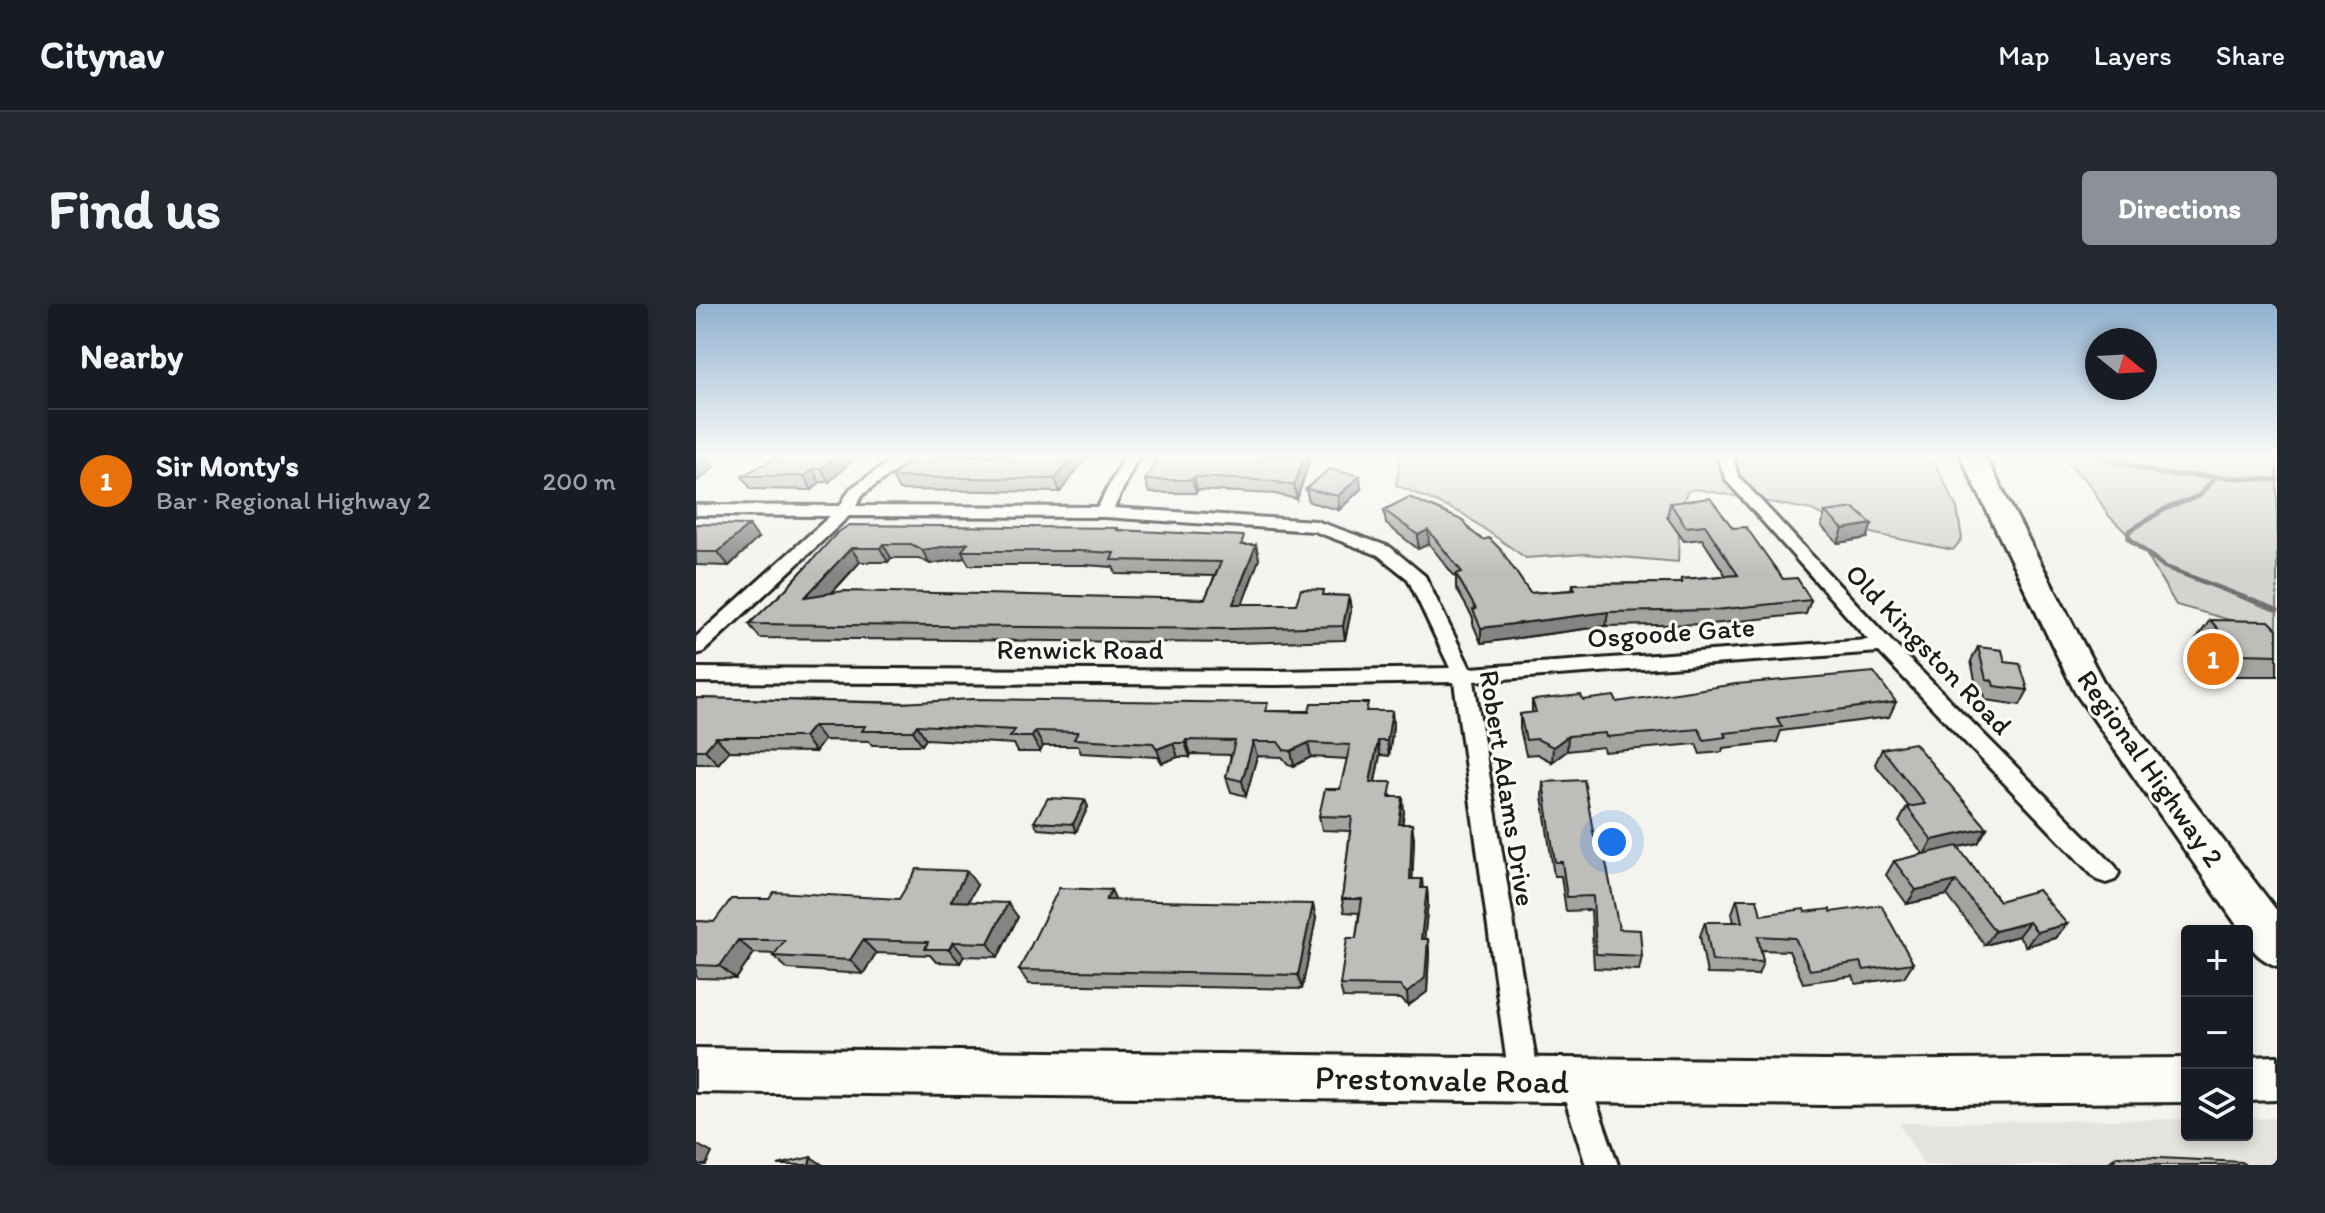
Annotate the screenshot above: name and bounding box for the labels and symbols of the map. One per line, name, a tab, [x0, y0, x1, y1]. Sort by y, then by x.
north arrow	[2085, 328, 2157, 400]
street label: Old Kingston Road	[1839, 556, 2019, 742]
street label: Osgoode Gate	[1586, 609, 1756, 655]
pin: 1	[2187, 629, 2239, 689]
street label: Renwick Road	[997, 632, 1163, 666]
street label: Regional Highway 2	[2070, 663, 2232, 873]
street label: Robert Adams Drive	[1473, 667, 1543, 909]
your location	[1592, 822, 1632, 862]
street label: Prestonvale Road	[1314, 1057, 1570, 1102]

